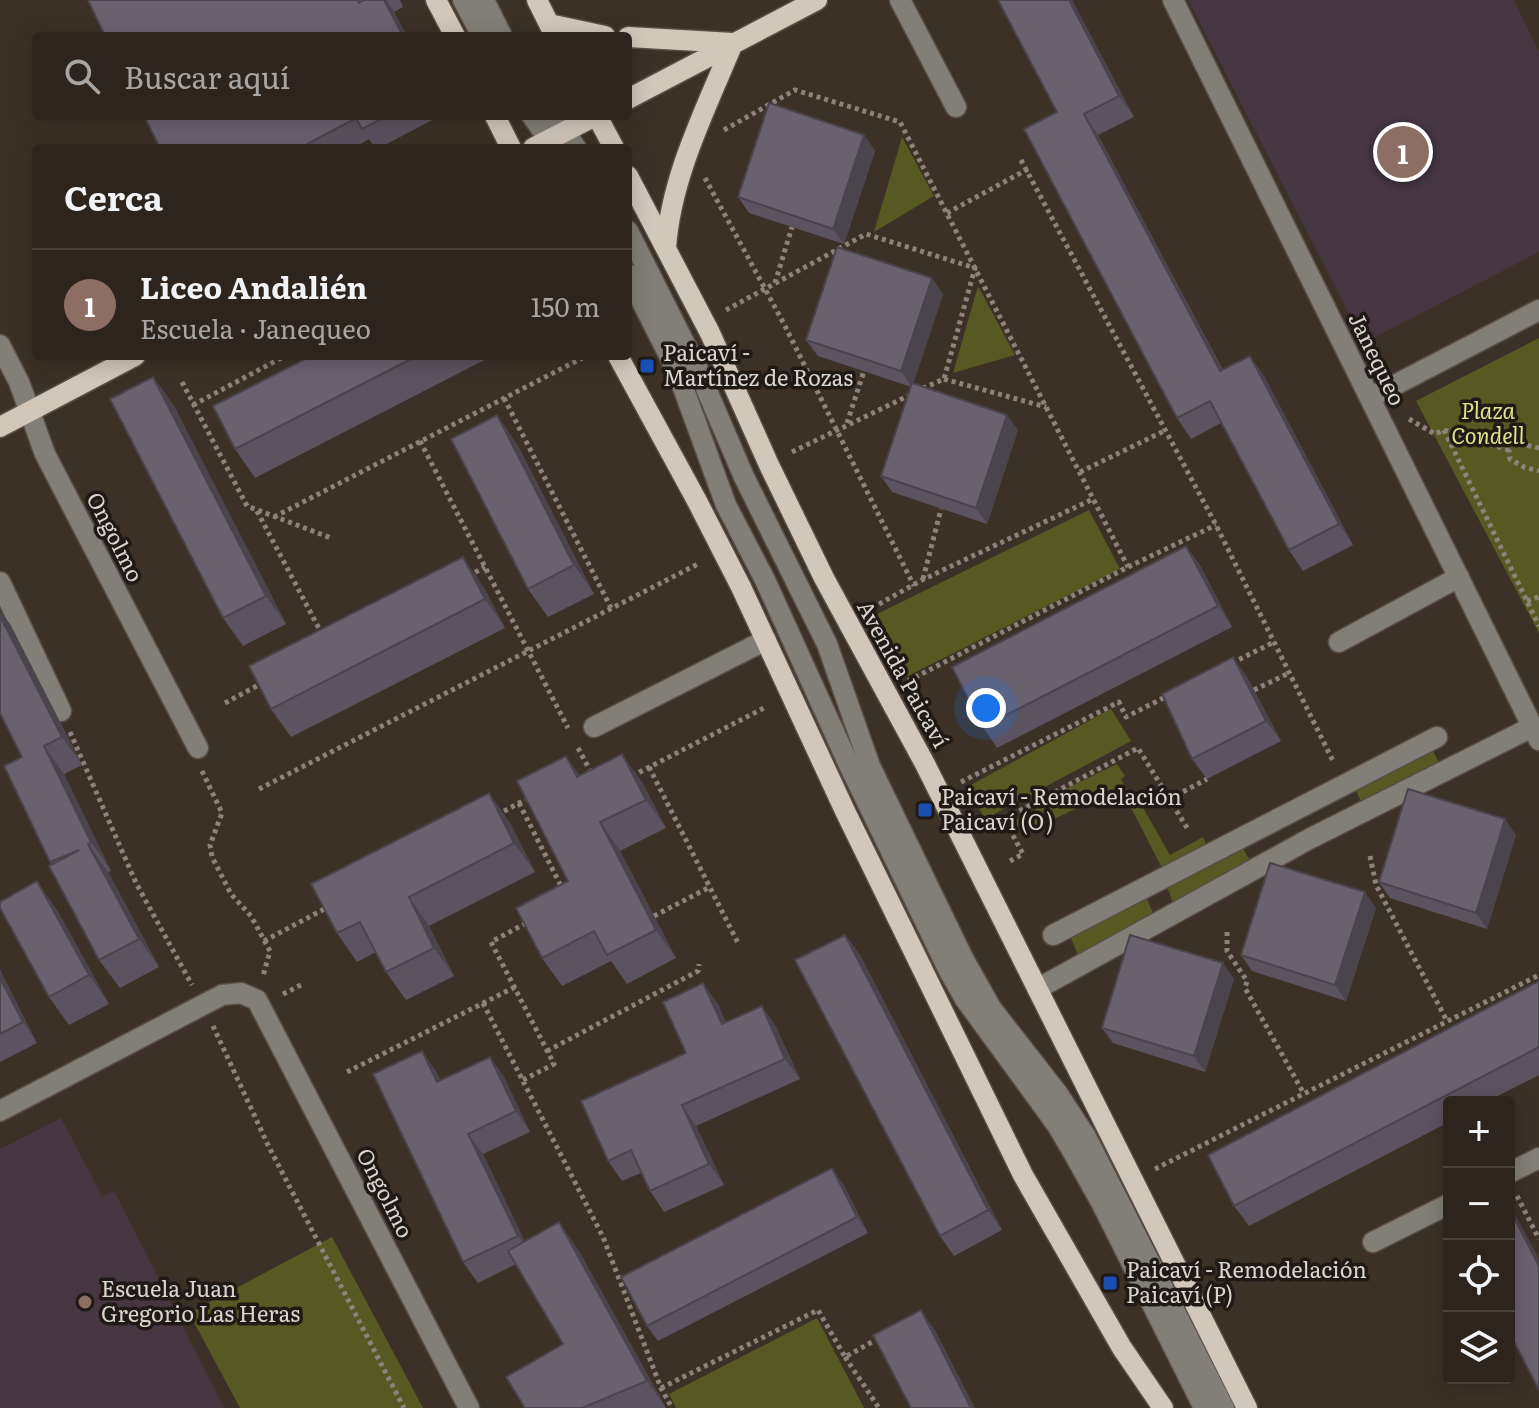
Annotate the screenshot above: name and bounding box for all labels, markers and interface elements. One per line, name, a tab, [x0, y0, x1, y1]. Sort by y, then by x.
search box	[32, 32, 632, 120]
icon: search	[60, 54, 104, 98]
text: Buscar aquí	[124, 54, 290, 98]
pin: 1	[1377, 122, 1429, 182]
text: Cerca	[64, 171, 163, 221]
text: Liceo Andalién	[140, 264, 367, 308]
text: 1	[85, 286, 95, 325]
text: 150 m	[531, 286, 600, 325]
street label: Janequeo	[1342, 306, 1415, 411]
text: Escuela · Janequeo	[140, 308, 371, 347]
place label: Paicaví - Martínez de Rozas	[663, 335, 853, 393]
marker: Paicaví - Martínez de Rozas	[638, 357, 656, 375]
park label: Plaza Condell	[1451, 393, 1526, 451]
street label: Ongolmo	[80, 486, 153, 587]
street label: Avenida Paicaví	[850, 593, 959, 753]
your location	[966, 688, 1006, 728]
place label: Paicaví - Remodelación Paicaví (O)	[941, 779, 1182, 837]
marker: Paicaví - Remodelación Paicaví (O)	[916, 801, 934, 819]
map controls	[1443, 1096, 1515, 1384]
button: +	[1443, 1096, 1515, 1168]
street label: Ongolmo	[350, 1142, 423, 1243]
button: −	[1443, 1168, 1515, 1240]
button: locate	[1443, 1240, 1515, 1312]
place label: Paicaví - Remodelación Paicaví (P)	[1126, 1252, 1367, 1310]
place label: Escuela Juan Gregorio Las Heras	[101, 1271, 300, 1329]
marker: Paicaví - Remodelación Paicaví (P)	[1101, 1274, 1119, 1292]
marker: Escuela Juan Gregorio Las Heras	[76, 1293, 94, 1311]
button: layers	[1443, 1312, 1515, 1384]

